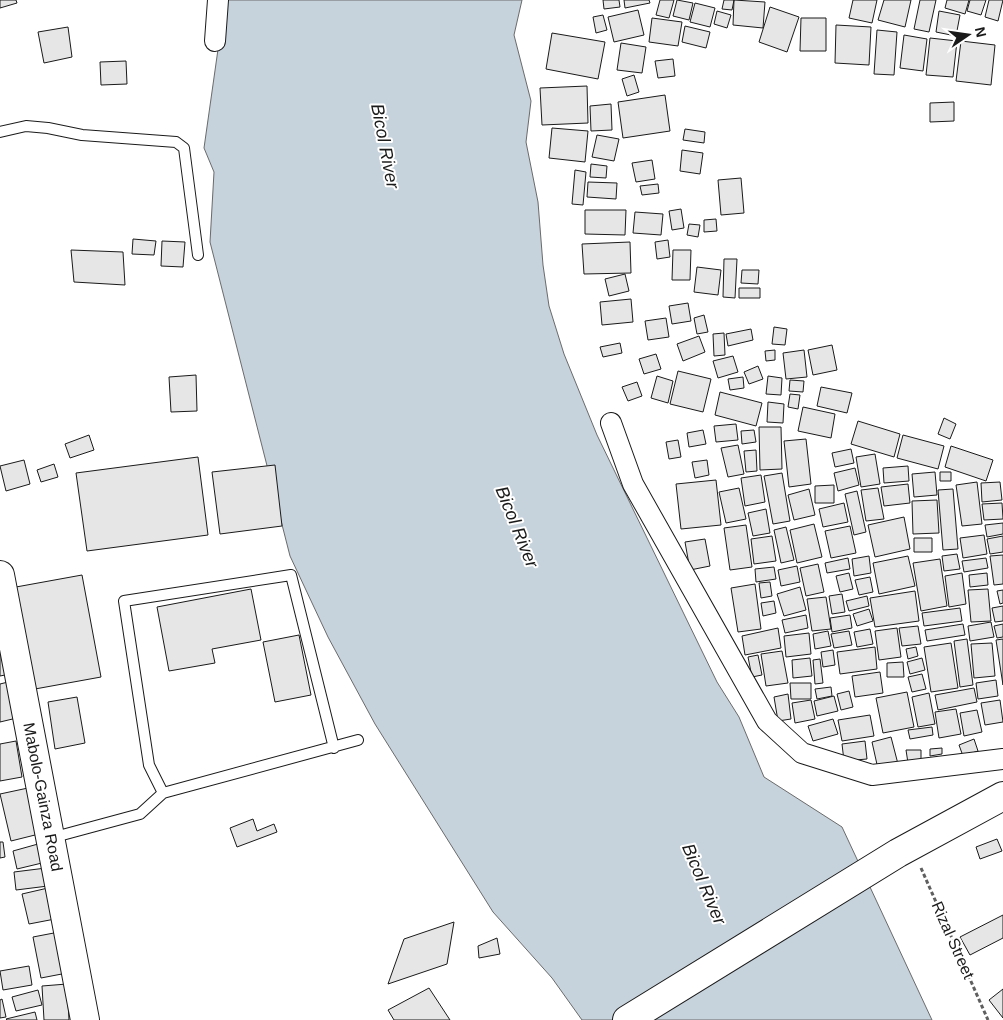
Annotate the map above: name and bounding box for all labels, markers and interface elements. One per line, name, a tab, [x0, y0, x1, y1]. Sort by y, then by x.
north arrow	[943, 10, 993, 60]
text: N	[972, 25, 990, 39]
water label: Bicol River	[367, 102, 403, 191]
water label: Bicol River	[492, 483, 543, 572]
street label: Mabolo-Gainza Road	[20, 721, 66, 873]
water label: Bicol River	[678, 840, 730, 928]
street label: Rizal Street	[928, 899, 978, 982]

